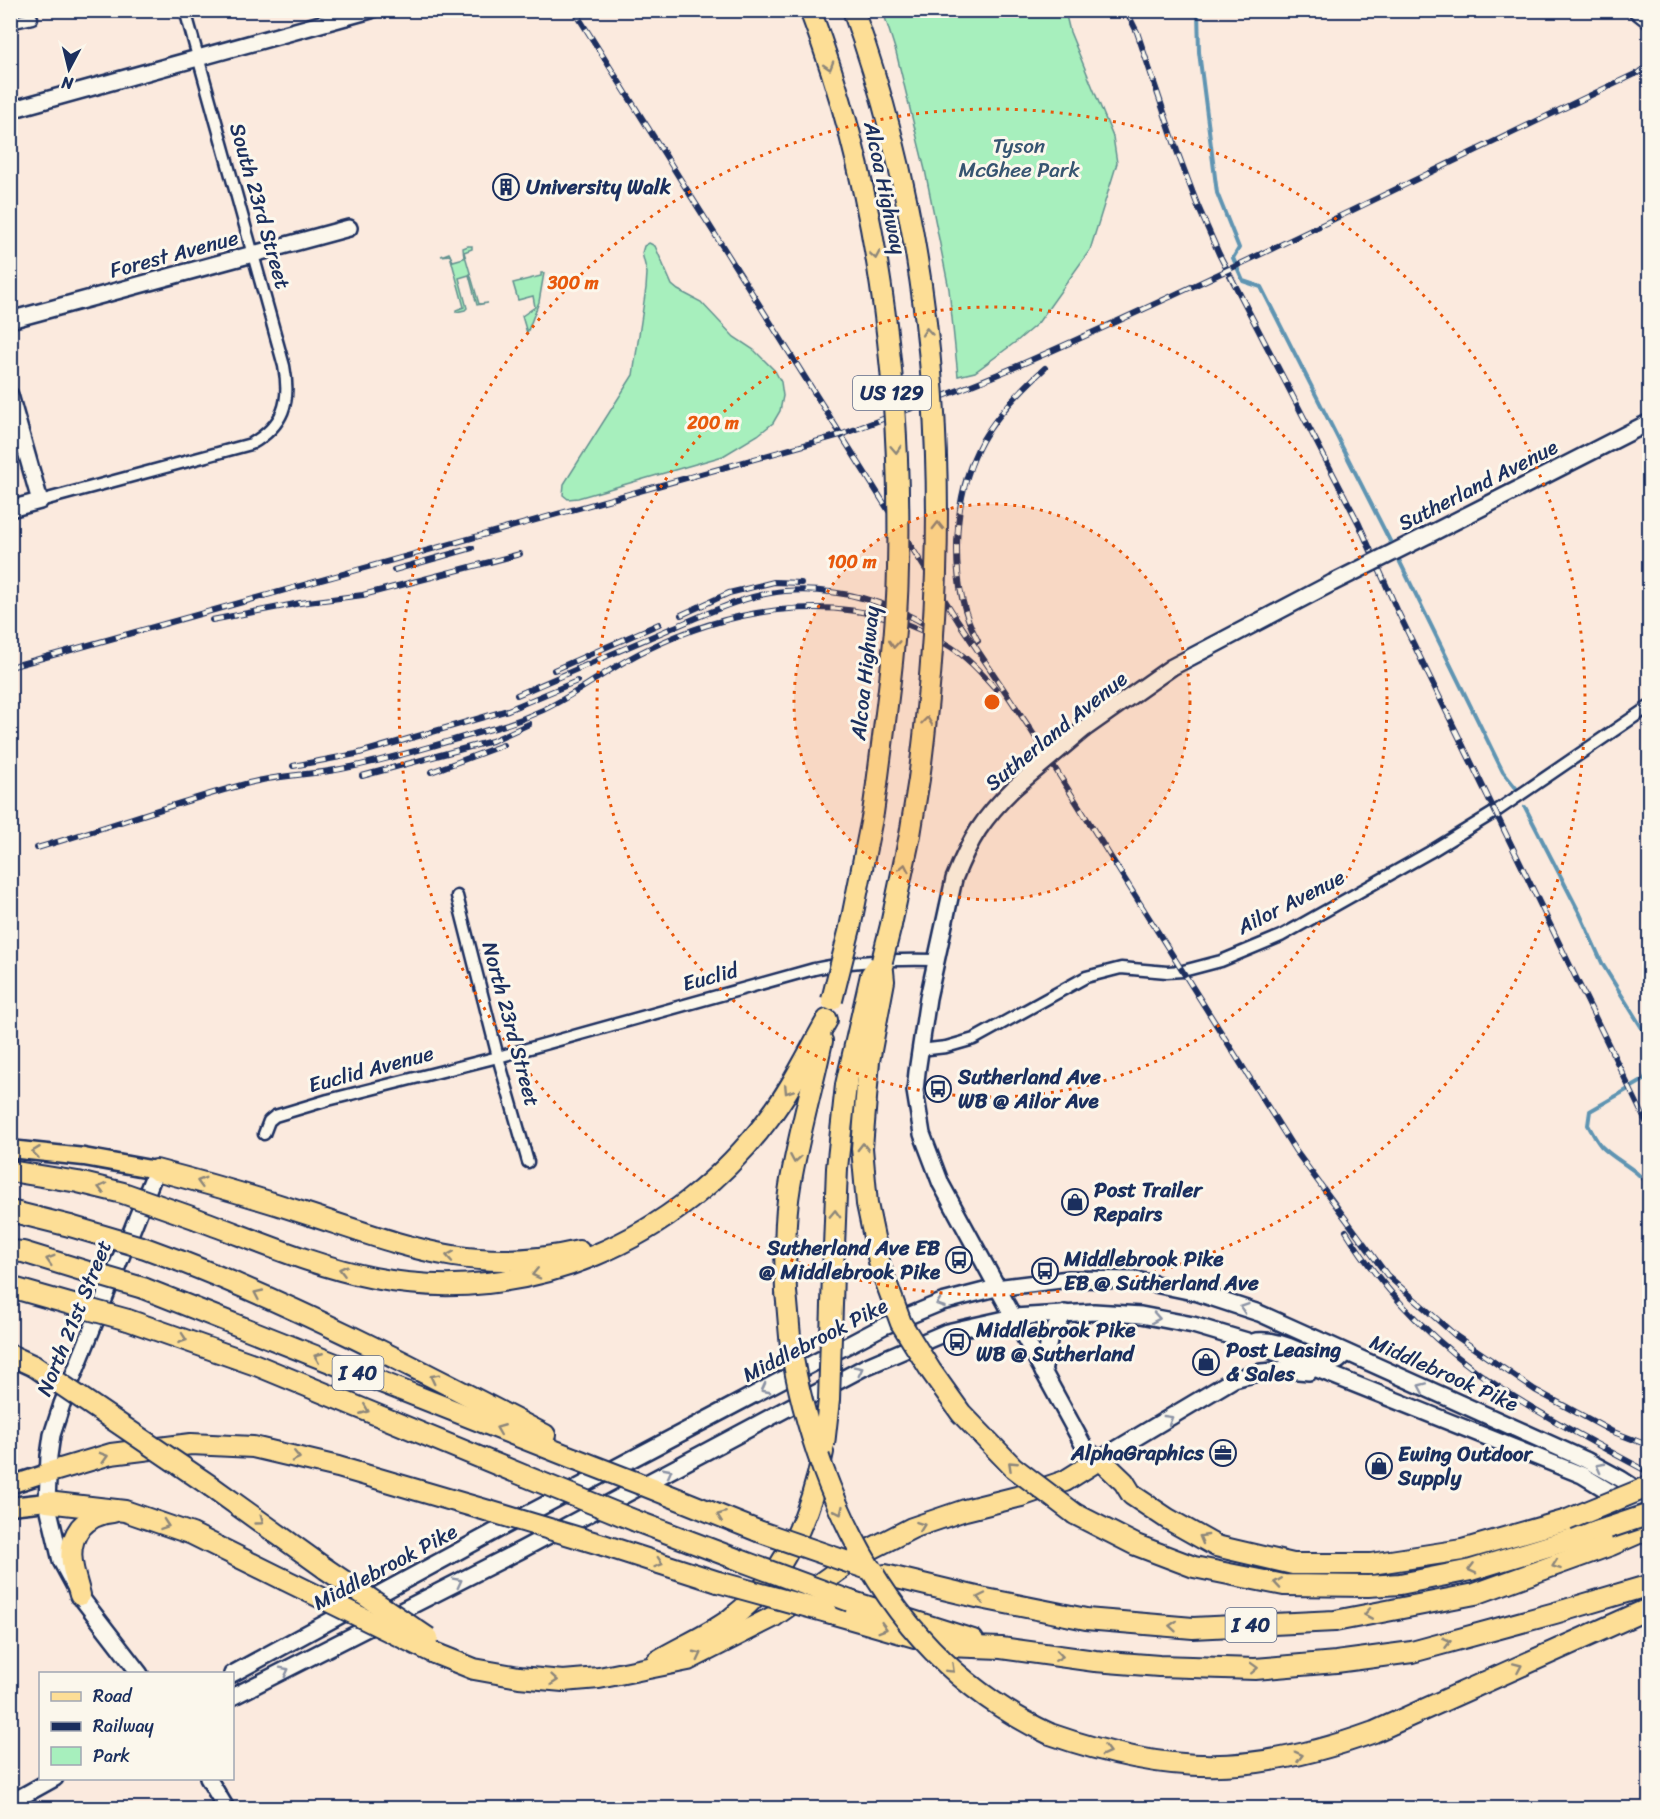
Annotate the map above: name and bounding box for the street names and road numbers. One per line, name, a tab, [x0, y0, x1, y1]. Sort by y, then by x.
street label: Alcoa Highway	[852, 117, 918, 258]
street label: South 23rd Street	[218, 118, 302, 294]
street label: Forest Avenue	[105, 218, 243, 289]
road number: US 129	[853, 376, 931, 410]
street label: Sutherland Avenue	[1391, 428, 1565, 542]
street label: Alcoa Highway	[839, 604, 891, 743]
street label: Sutherland Avenue	[976, 661, 1136, 801]
street label: Ailor Avenue	[1229, 858, 1352, 946]
street label: North 23rd Street	[471, 937, 551, 1111]
street label: Euclid	[678, 951, 744, 1003]
street label: Euclid Avenue	[304, 1034, 438, 1104]
street label: North 21st Street	[25, 1234, 123, 1402]
street label: Middlebrook Pike	[735, 1287, 895, 1393]
street label: Middlebrook Pike	[1363, 1323, 1525, 1423]
road number: I 40	[332, 1356, 384, 1390]
street label: Middlebrook Pike	[306, 1513, 464, 1621]
road number: I 40	[1226, 1608, 1276, 1642]

